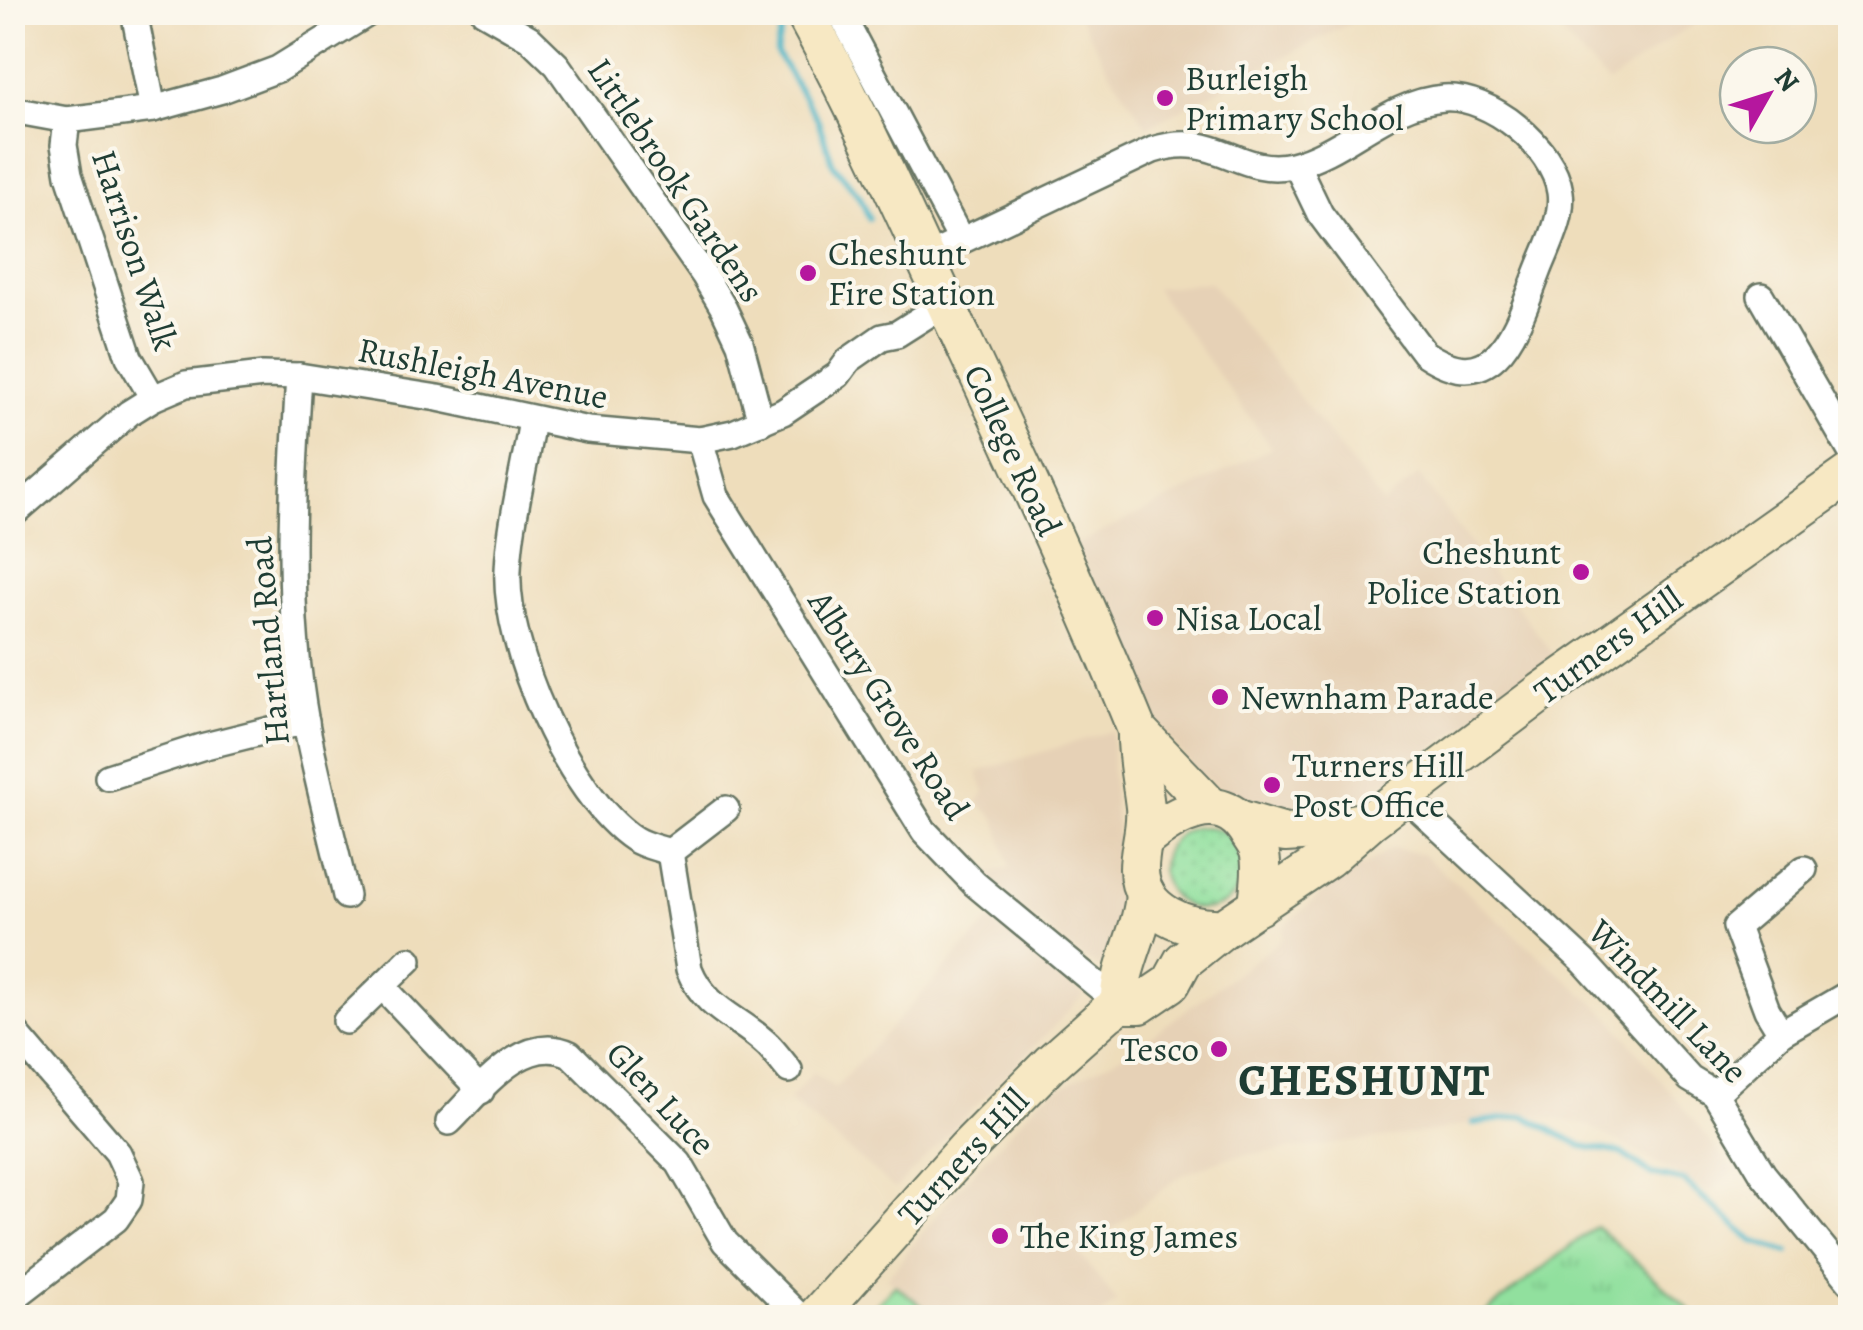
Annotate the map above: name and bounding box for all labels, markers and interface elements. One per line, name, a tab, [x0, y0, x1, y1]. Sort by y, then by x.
north arrow	[1718, 45, 1818, 145]
street label: Littlebrook Gardens	[576, 48, 776, 312]
place label: Burleigh Primary School	[1185, 54, 1404, 142]
text: N	[1765, 60, 1808, 100]
marker: Burleigh Primary School	[1154, 87, 1176, 109]
street label: Harrison Walk	[80, 144, 190, 356]
place label: Cheshunt Fire Station	[828, 229, 995, 317]
marker: Cheshunt Fire Station	[797, 262, 819, 284]
street label: Rushleigh Avenue	[354, 325, 612, 421]
street label: College Road	[952, 356, 1074, 544]
place label: Cheshunt Police Station	[1366, 528, 1561, 616]
street label: Hartland Road	[235, 534, 301, 747]
marker: Cheshunt Police Station	[1570, 561, 1592, 583]
street label: Turners Hill	[1524, 575, 1692, 715]
street label: Albury Grove Road	[796, 580, 981, 829]
place label: Nisa Local	[1175, 594, 1322, 642]
marker: Nisa Local	[1144, 607, 1166, 629]
place label: Newnham Parade	[1240, 673, 1494, 721]
marker: Newnham Parade	[1209, 686, 1231, 708]
place label: Turners Hill Post Office	[1292, 741, 1465, 829]
marker: Turners Hill Post Office	[1261, 774, 1283, 796]
street label: Windmill Lane	[1577, 908, 1759, 1094]
place label: Tesco	[1120, 1025, 1199, 1073]
street label: Glen Luce	[596, 1030, 726, 1166]
marker: Tesco	[1208, 1038, 1230, 1060]
district label: CHESHUNT	[1238, 1049, 1492, 1111]
street label: Turners Hill	[887, 1077, 1039, 1237]
place label: The King James	[1020, 1212, 1238, 1260]
marker: The King James	[989, 1225, 1011, 1247]

